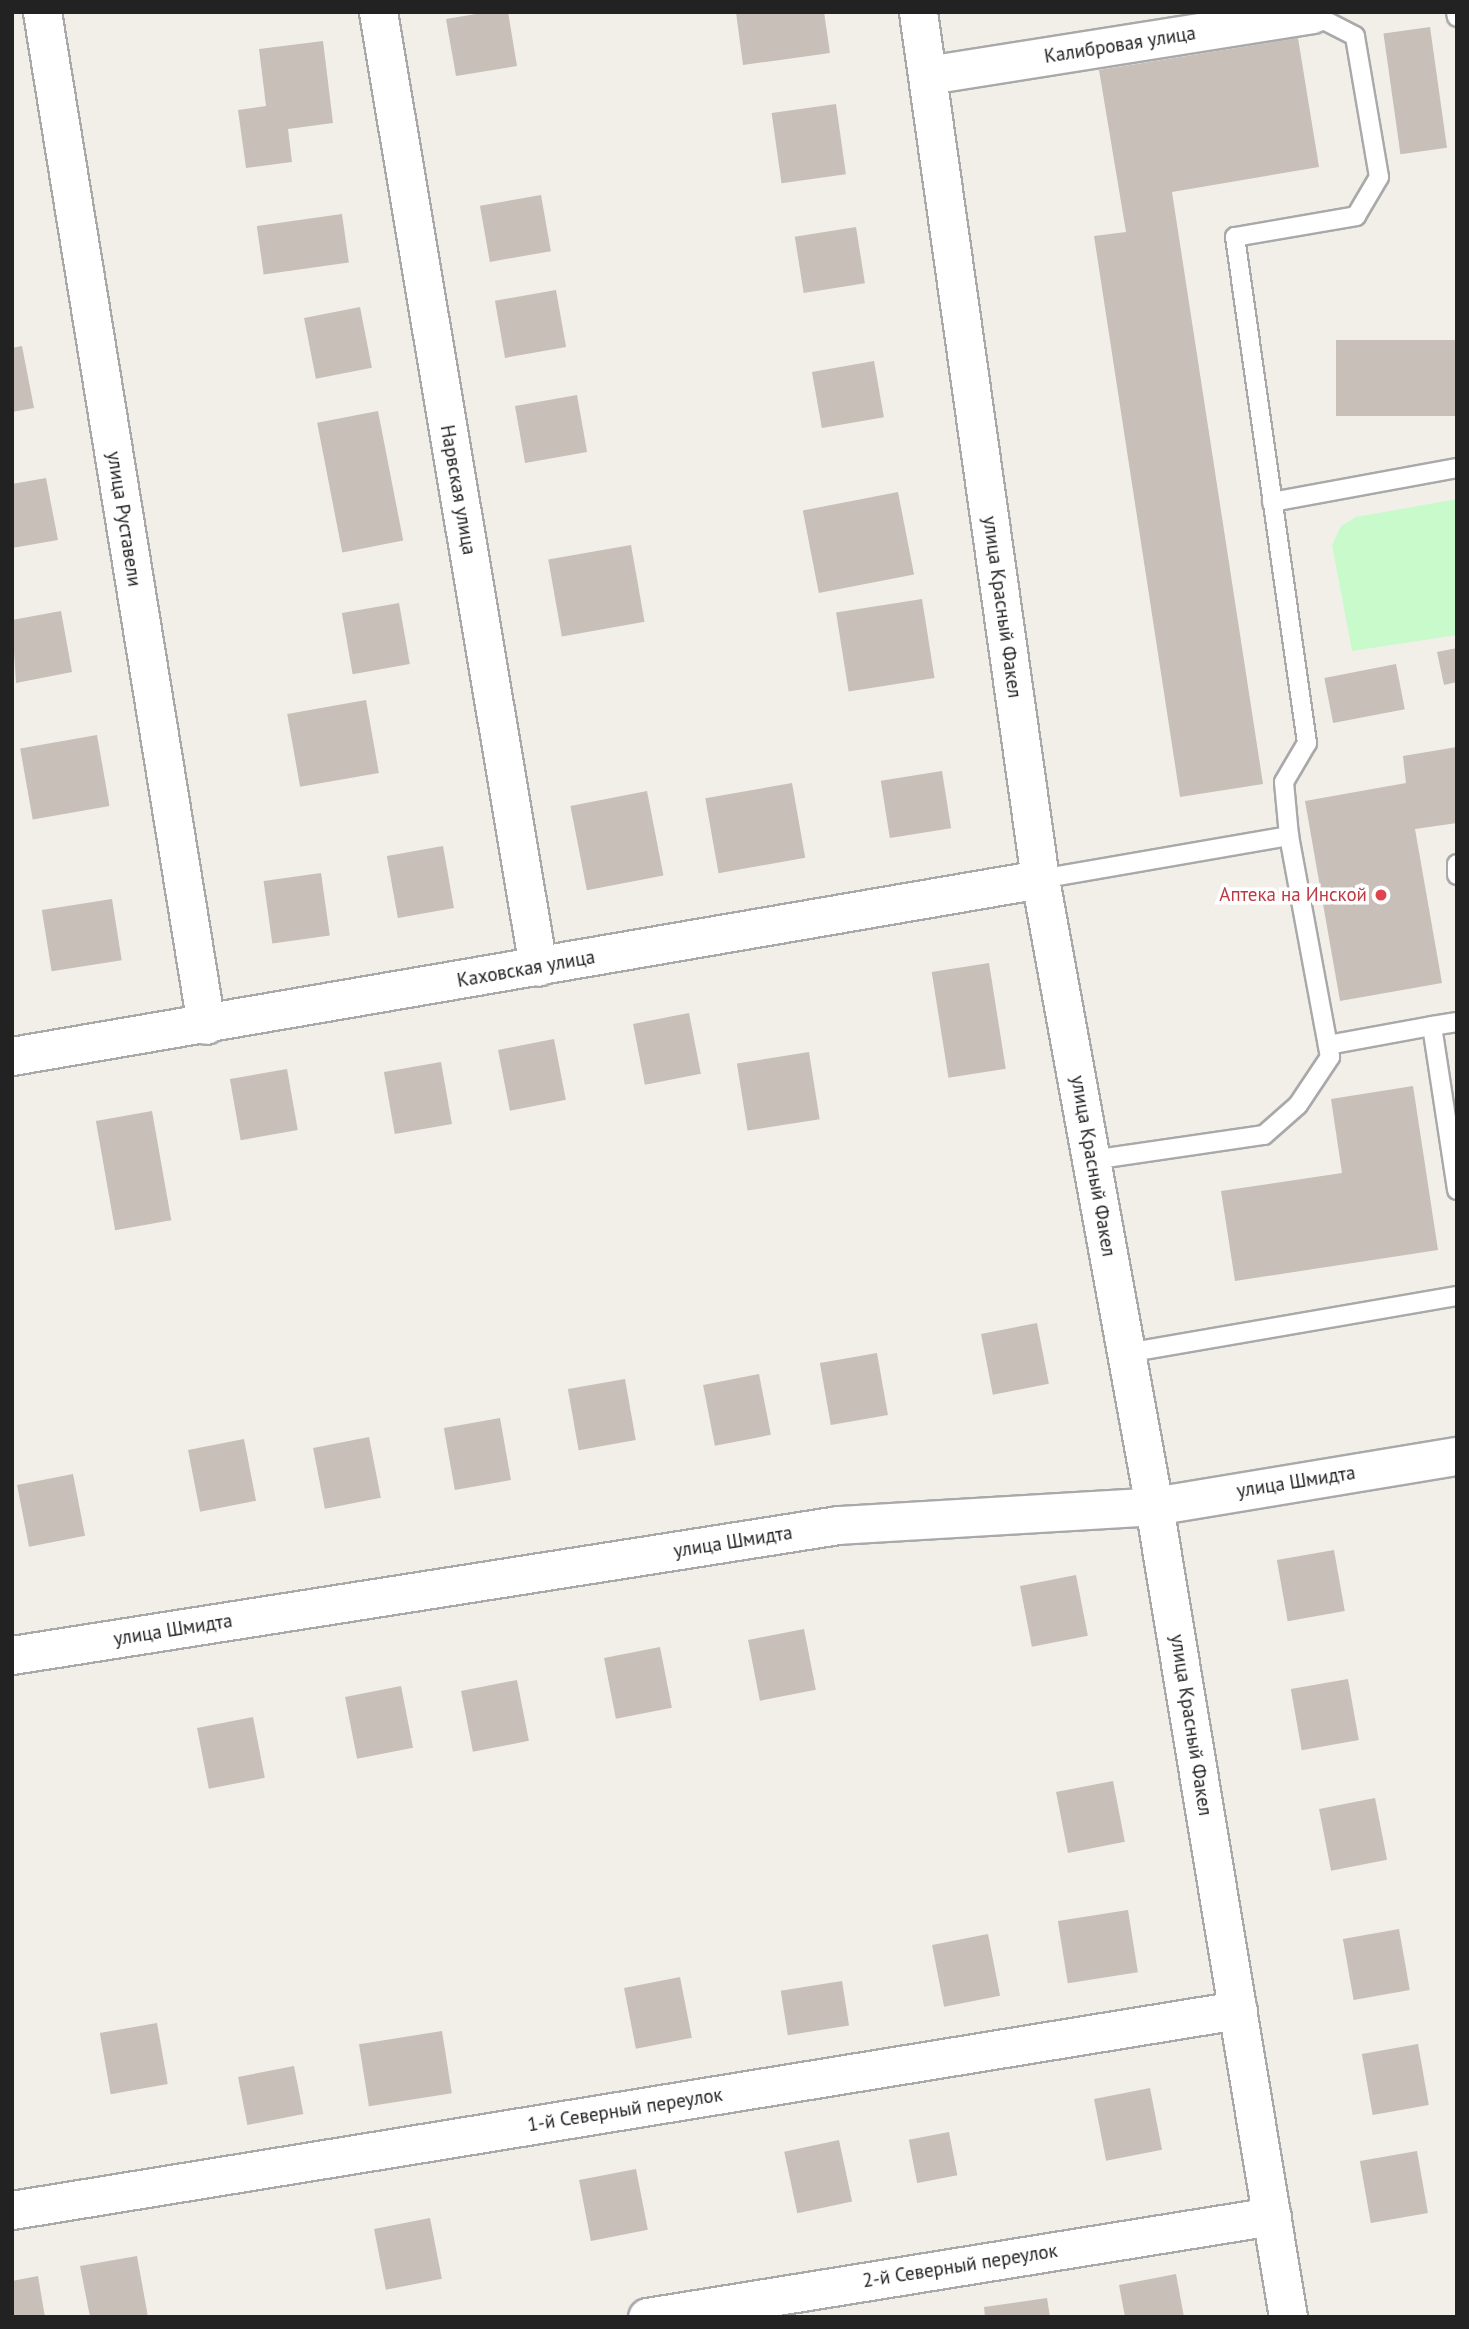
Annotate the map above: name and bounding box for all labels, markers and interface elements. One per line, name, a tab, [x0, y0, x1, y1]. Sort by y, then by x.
street label: Калибровая улица	[1043, 22, 1197, 68]
street label: Нарвская улица	[435, 423, 481, 557]
street label: улица Руставели	[102, 450, 146, 588]
street label: улица Красный Факел	[978, 515, 1026, 699]
place label: Аптека на Инской	[1219, 884, 1367, 906]
marker: Аптека на Инской	[1373, 887, 1389, 903]
street label: Каховская улица	[455, 946, 597, 992]
street label: улица Красный Факел	[1066, 1074, 1120, 1258]
street label: улица Шмидта	[1235, 1461, 1357, 1503]
street label: улица Шмидта	[672, 1521, 794, 1563]
street label: улица Шмидта	[112, 1609, 234, 1651]
street label: улица Красный Факел	[1165, 1633, 1217, 1817]
street label: 1-й Северный переулок	[526, 2083, 724, 2137]
street label: 2-й Северный переулок	[861, 2239, 1059, 2293]

